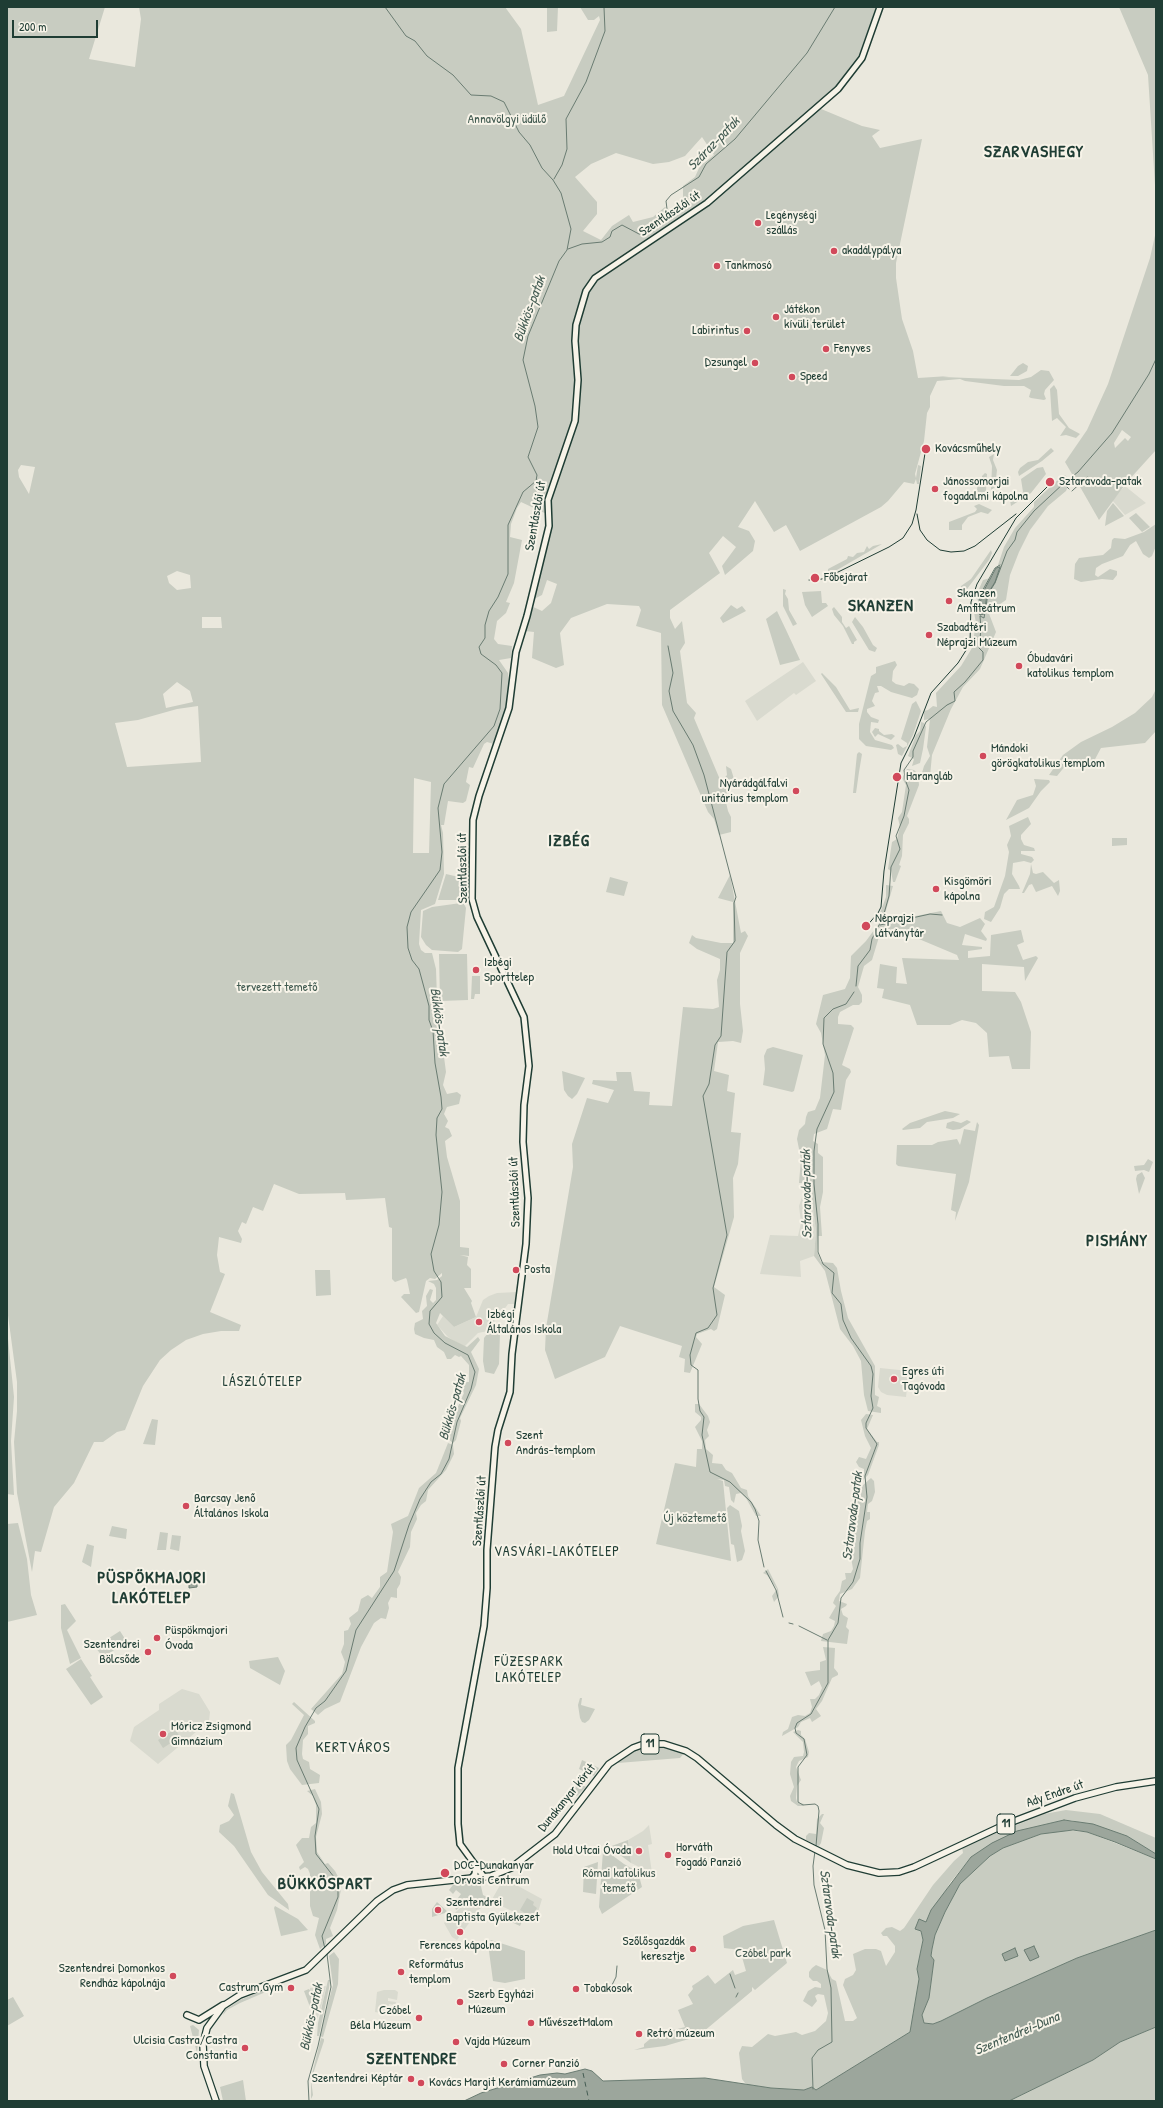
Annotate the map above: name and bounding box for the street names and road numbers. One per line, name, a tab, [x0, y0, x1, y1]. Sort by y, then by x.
street label: Szentlászlói út	[636, 188, 704, 240]
street label: Szentlászlói út	[522, 480, 550, 552]
street label: Szentlászlói út	[455, 833, 471, 903]
street label: Szentlászlói út	[506, 1157, 524, 1227]
street label: Szentlászlói út	[470, 1475, 490, 1547]
road number: 11	[641, 1734, 659, 1754]
street label: Dunakanyar körút	[535, 1761, 599, 1835]
street label: Ady Endre út	[1024, 1777, 1086, 1811]
road number: 11	[997, 1814, 1015, 1834]

